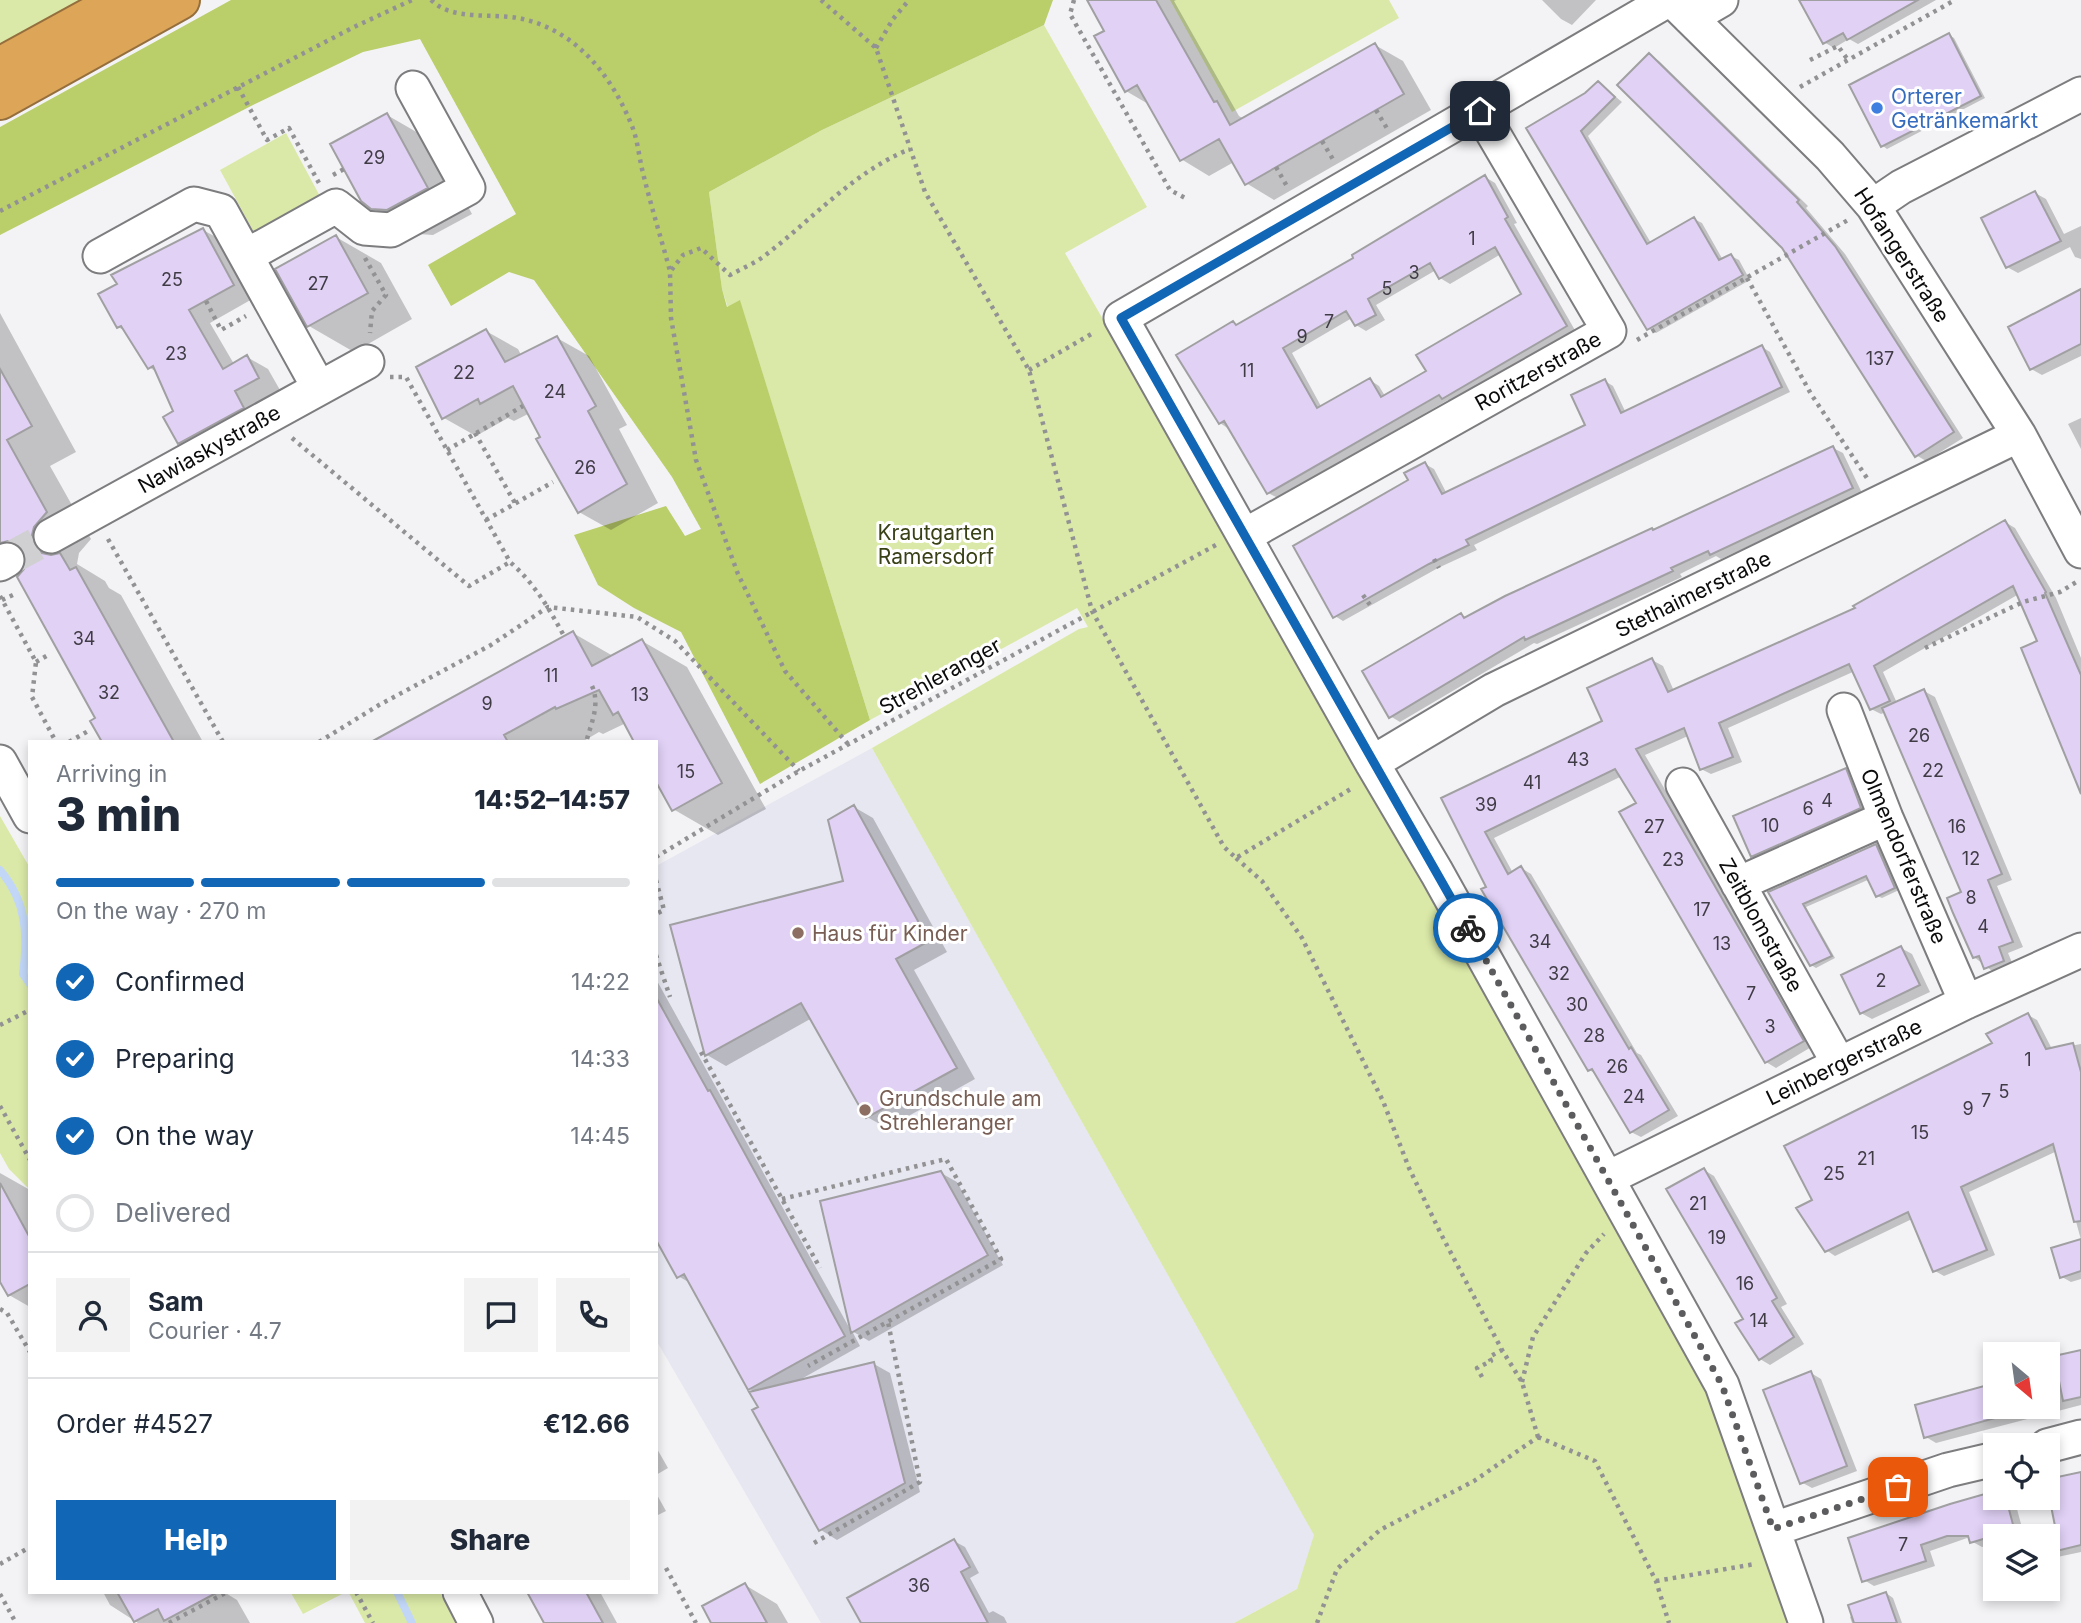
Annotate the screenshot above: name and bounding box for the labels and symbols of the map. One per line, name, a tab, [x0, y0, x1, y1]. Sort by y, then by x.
pin	[1450, 81, 1510, 141]
place label: Orterer Getränkemarkt	[1891, 84, 2038, 133]
marker: Orterer Getränkemarkt	[1869, 100, 1885, 116]
house number: 29	[363, 147, 385, 168]
street label: Hofangerstraße	[1849, 183, 1955, 327]
house number: 1	[1468, 228, 1476, 249]
house number: 3	[1408, 262, 1420, 283]
house number: 25	[161, 269, 183, 290]
house number: 27	[307, 273, 329, 294]
house number: 5	[1382, 278, 1392, 299]
house number: 7	[1324, 311, 1334, 332]
house number: 9	[1296, 326, 1308, 347]
street label: Roritzerstraße	[1471, 326, 1605, 416]
house number: 23	[165, 343, 187, 364]
house number: 137	[1866, 348, 1894, 369]
house number: 11	[1240, 360, 1254, 381]
house number: 22	[453, 362, 475, 383]
house number: 24	[544, 381, 566, 402]
street label: Nawiaskystraße	[133, 400, 285, 498]
house number: 26	[574, 457, 596, 478]
park label: Krautgarten Ramersdorf	[877, 520, 995, 569]
street label: Stethaimerstraße	[1611, 546, 1775, 642]
house number: 34	[73, 628, 95, 649]
street label: Strehleranger	[875, 632, 1005, 720]
house number: 11	[544, 665, 558, 686]
house number: 32	[98, 682, 120, 703]
house number: 13	[631, 684, 649, 705]
house number: 9	[481, 693, 493, 714]
house number: 26	[1908, 725, 1930, 746]
house number: 43	[1567, 749, 1589, 770]
house number: 22	[1922, 760, 1944, 781]
house number: 15	[677, 761, 695, 782]
street label: Olmendorferstraße	[1856, 765, 1952, 947]
house number: 41	[1523, 772, 1541, 793]
house number: 4	[1821, 790, 1833, 811]
house number: 39	[1475, 794, 1497, 815]
house number: 6	[1802, 798, 1814, 819]
house number: 10	[1761, 815, 1779, 836]
house number: 27	[1643, 816, 1665, 837]
house number: 16	[1948, 816, 1966, 837]
house number: 12	[1962, 848, 1980, 869]
house number: 23	[1662, 849, 1684, 870]
street label: Zeitblomstraße	[1714, 854, 1808, 996]
house number: 8	[1965, 887, 1977, 908]
courier	[1433, 893, 1503, 963]
house number: 17	[1693, 899, 1711, 920]
house number: 4	[1977, 916, 1989, 937]
place label: Haus für Kinder	[812, 921, 968, 946]
marker: Haus für Kinder	[790, 925, 806, 941]
house number: 34	[1529, 931, 1551, 952]
house number: 13	[1713, 933, 1731, 954]
house number: 32	[1548, 963, 1570, 984]
house number: 2	[1876, 970, 1886, 991]
house number: 7	[1746, 983, 1756, 1004]
house number: 30	[1566, 994, 1588, 1015]
street label: Leinbergerstraße	[1762, 1013, 1926, 1111]
house number: 3	[1764, 1016, 1776, 1037]
house number: 28	[1583, 1025, 1605, 1046]
house number: 1	[2024, 1049, 2032, 1070]
house number: 26	[1606, 1056, 1628, 1077]
house number: 5	[1999, 1081, 2009, 1102]
place label: Grundschule am Strehleranger	[879, 1086, 1042, 1135]
house number: 24	[1623, 1086, 1645, 1107]
house number: 7	[1981, 1090, 1991, 1111]
house number: 9	[1962, 1098, 1974, 1119]
marker: Grundschule am Strehleranger	[857, 1102, 873, 1118]
house number: 15	[1911, 1122, 1929, 1143]
house number: 21	[1857, 1148, 1875, 1169]
house number: 25	[1823, 1163, 1845, 1184]
house number: 21	[1689, 1193, 1707, 1214]
house number: 19	[1708, 1227, 1726, 1248]
house number: 16	[1736, 1273, 1754, 1294]
house number: 14	[1750, 1310, 1768, 1331]
north arrow	[1983, 1342, 2060, 1419]
pin	[1868, 1457, 1928, 1517]
house number: 7	[1898, 1534, 1908, 1555]
house number: 36	[908, 1575, 930, 1596]

